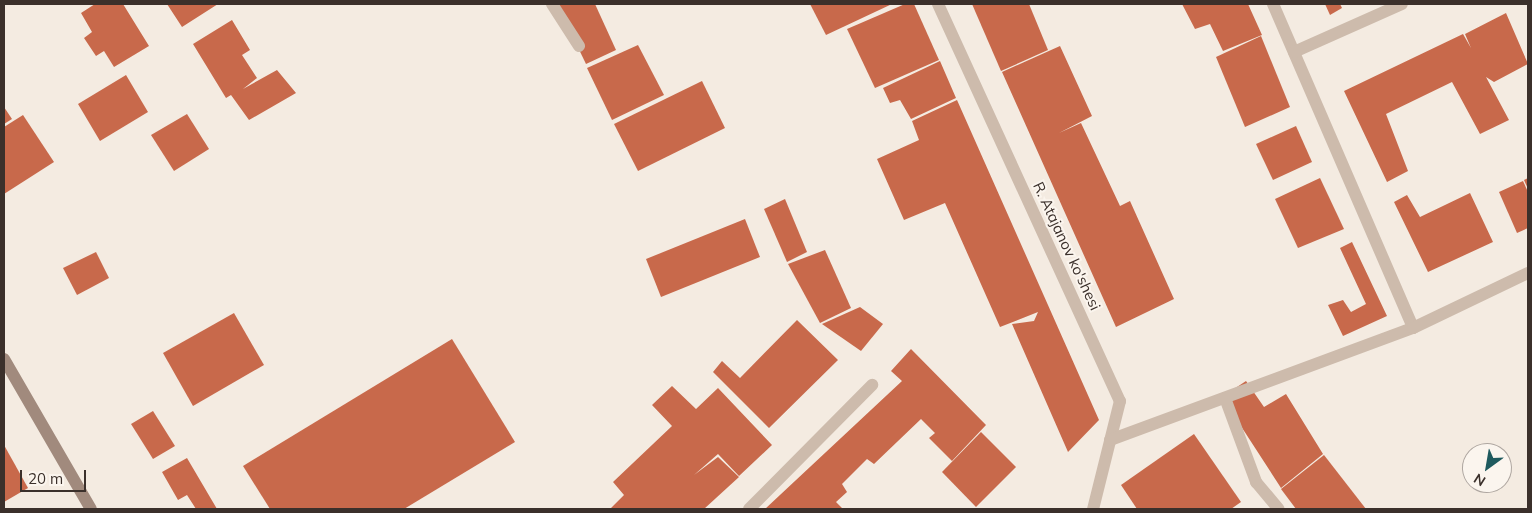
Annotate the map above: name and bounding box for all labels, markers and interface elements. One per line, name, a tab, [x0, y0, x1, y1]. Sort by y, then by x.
street label: R. Atajanov ko'shesi	[1029, 179, 1105, 313]
north arrow	[1462, 443, 1512, 493]
scale bar	[22, 460, 89, 492]
text: 20 m	[28, 469, 63, 488]
text: N	[1470, 469, 1489, 490]

